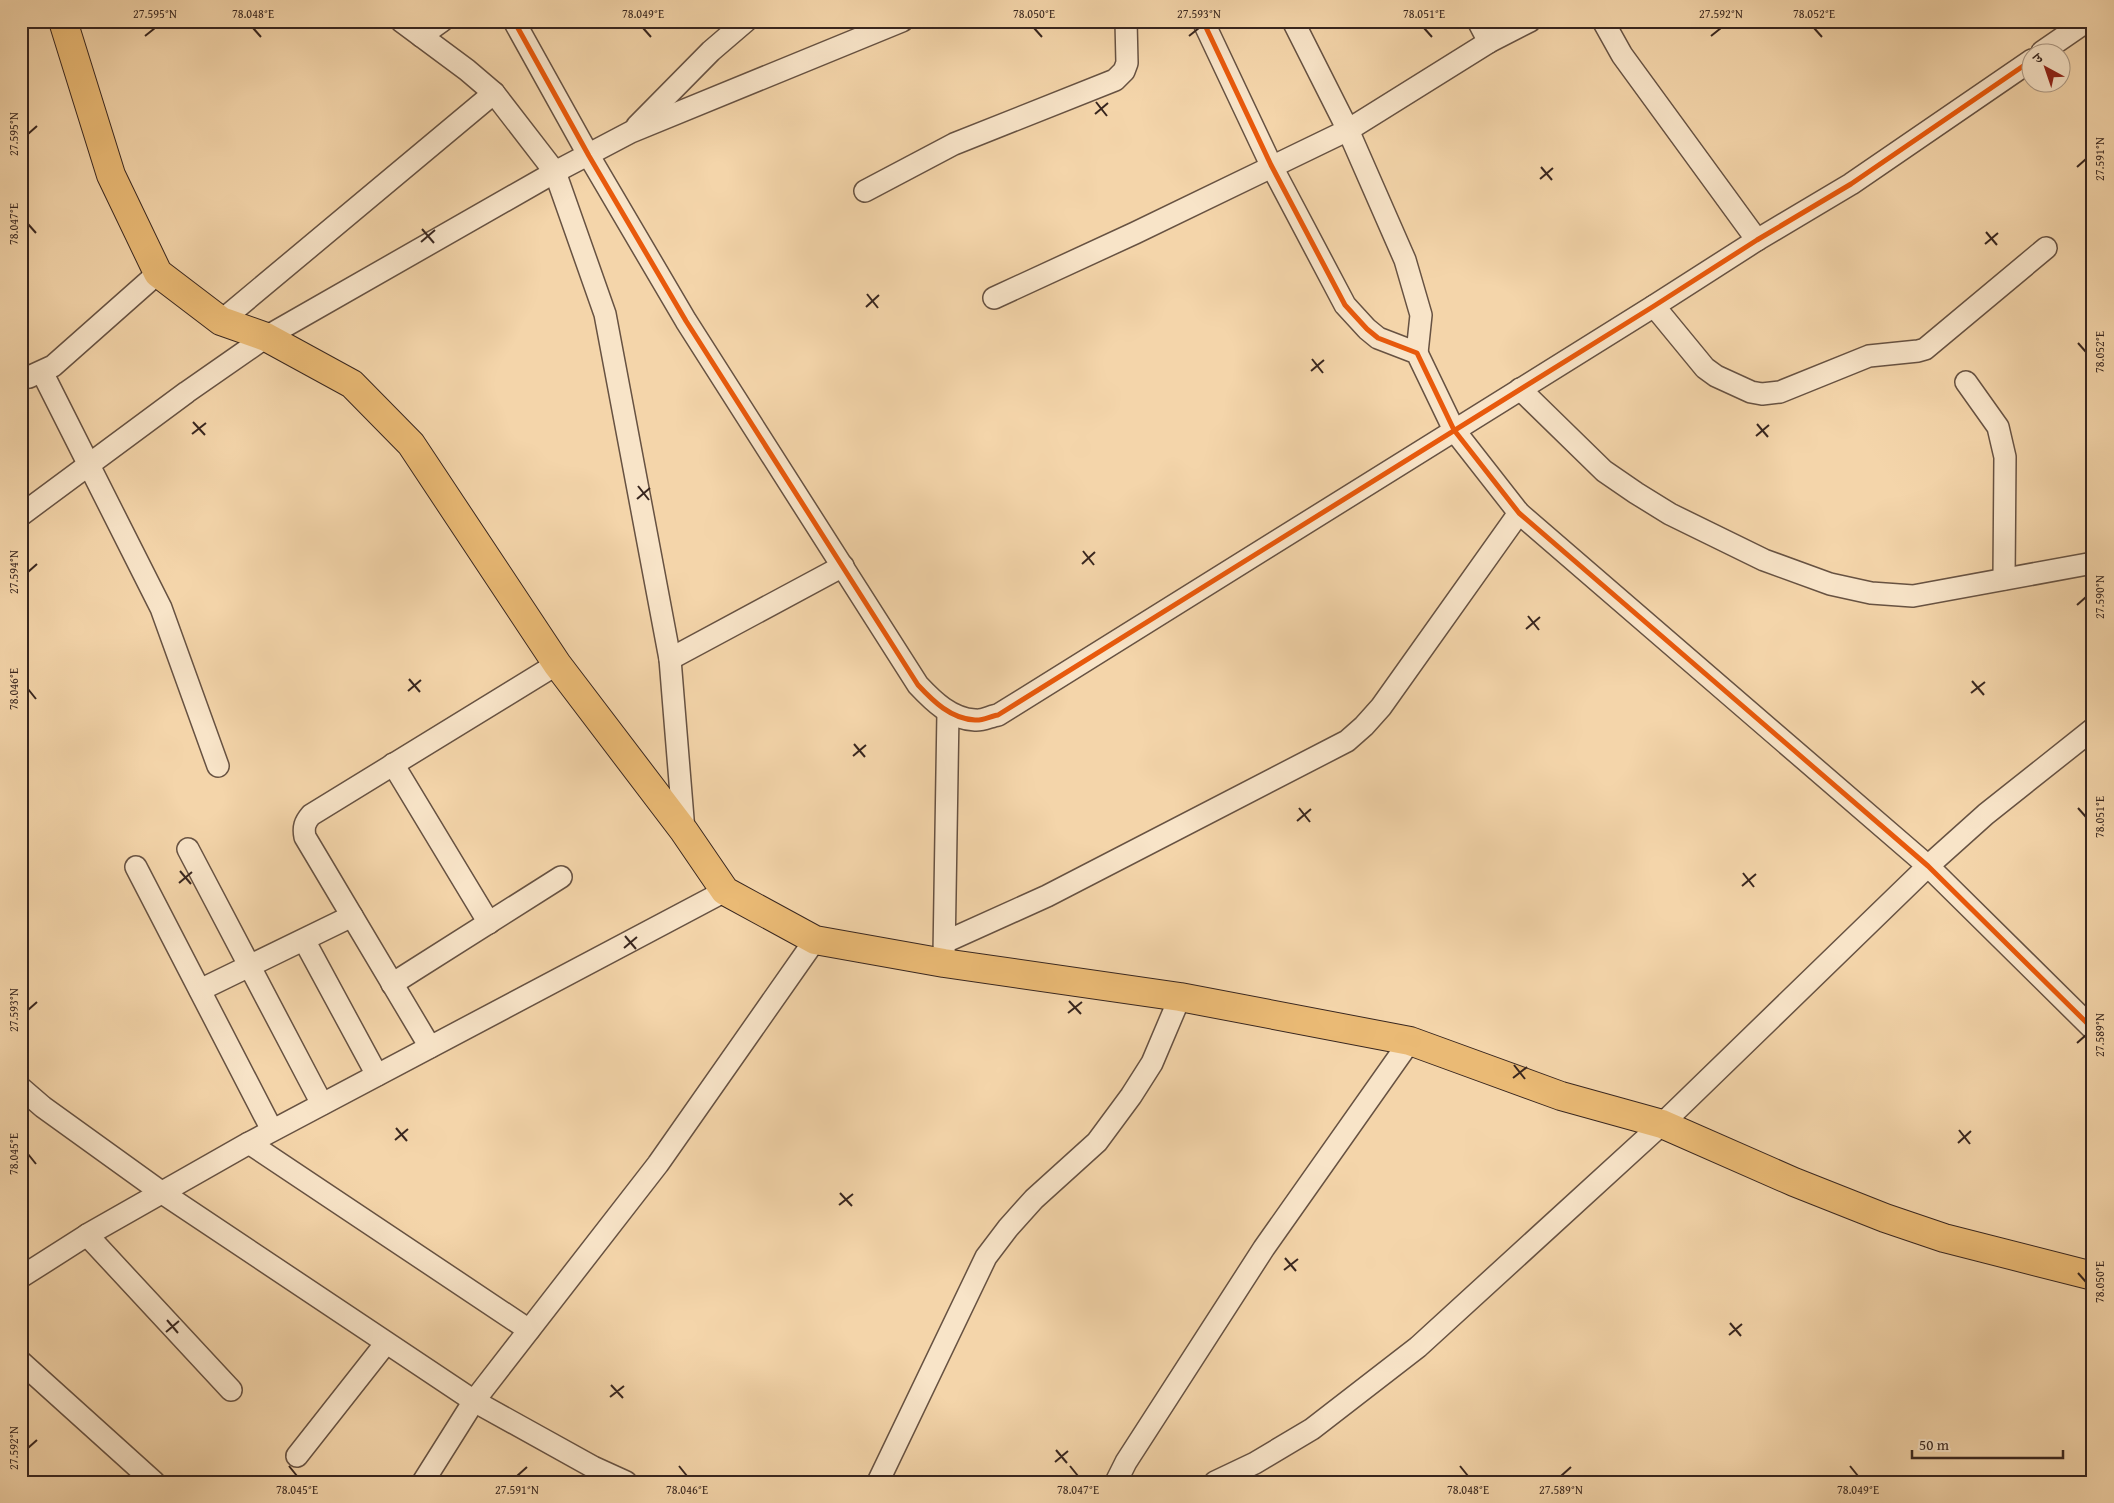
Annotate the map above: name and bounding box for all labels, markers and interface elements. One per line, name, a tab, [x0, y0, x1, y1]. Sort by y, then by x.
text: 27.595°N	[133, 5, 177, 22]
text: 78.048°E	[232, 5, 274, 22]
text: 78.049°E	[622, 5, 664, 22]
text: 78.050°E	[1013, 5, 1055, 22]
text: 27.593°N	[1177, 5, 1221, 22]
text: 78.051°E	[1403, 5, 1445, 22]
text: 27.592°N	[1699, 5, 1743, 22]
text: 78.052°E	[1793, 5, 1835, 22]
north arrow	[2022, 42, 2072, 92]
text: उ	[2028, 48, 2047, 69]
text: 27.595°N	[5, 112, 22, 156]
text: 27.591°N	[2091, 137, 2108, 181]
text: 78.047°E	[5, 203, 22, 245]
text: 78.052°E	[2091, 331, 2108, 373]
text: 27.594°N	[5, 550, 22, 594]
text: 27.590°N	[2091, 575, 2108, 619]
text: 78.046°E	[5, 668, 22, 710]
text: 78.051°E	[2091, 796, 2108, 838]
text: 27.593°N	[5, 988, 22, 1032]
text: 27.589°N	[2091, 1013, 2108, 1057]
text: 78.045°E	[5, 1133, 22, 1175]
text: 78.050°E	[2091, 1261, 2108, 1303]
text: 27.592°N	[5, 1426, 22, 1470]
scale bar	[1912, 1428, 2063, 1460]
text: 50 m	[1919, 1434, 1950, 1455]
text: 78.045°E	[276, 1481, 318, 1498]
text: 27.591°N	[495, 1481, 539, 1498]
text: 78.046°E	[666, 1481, 708, 1498]
text: 78.047°E	[1057, 1481, 1099, 1498]
text: 78.048°E	[1447, 1481, 1489, 1498]
text: 27.589°N	[1539, 1481, 1583, 1498]
text: 78.049°E	[1837, 1481, 1879, 1498]

